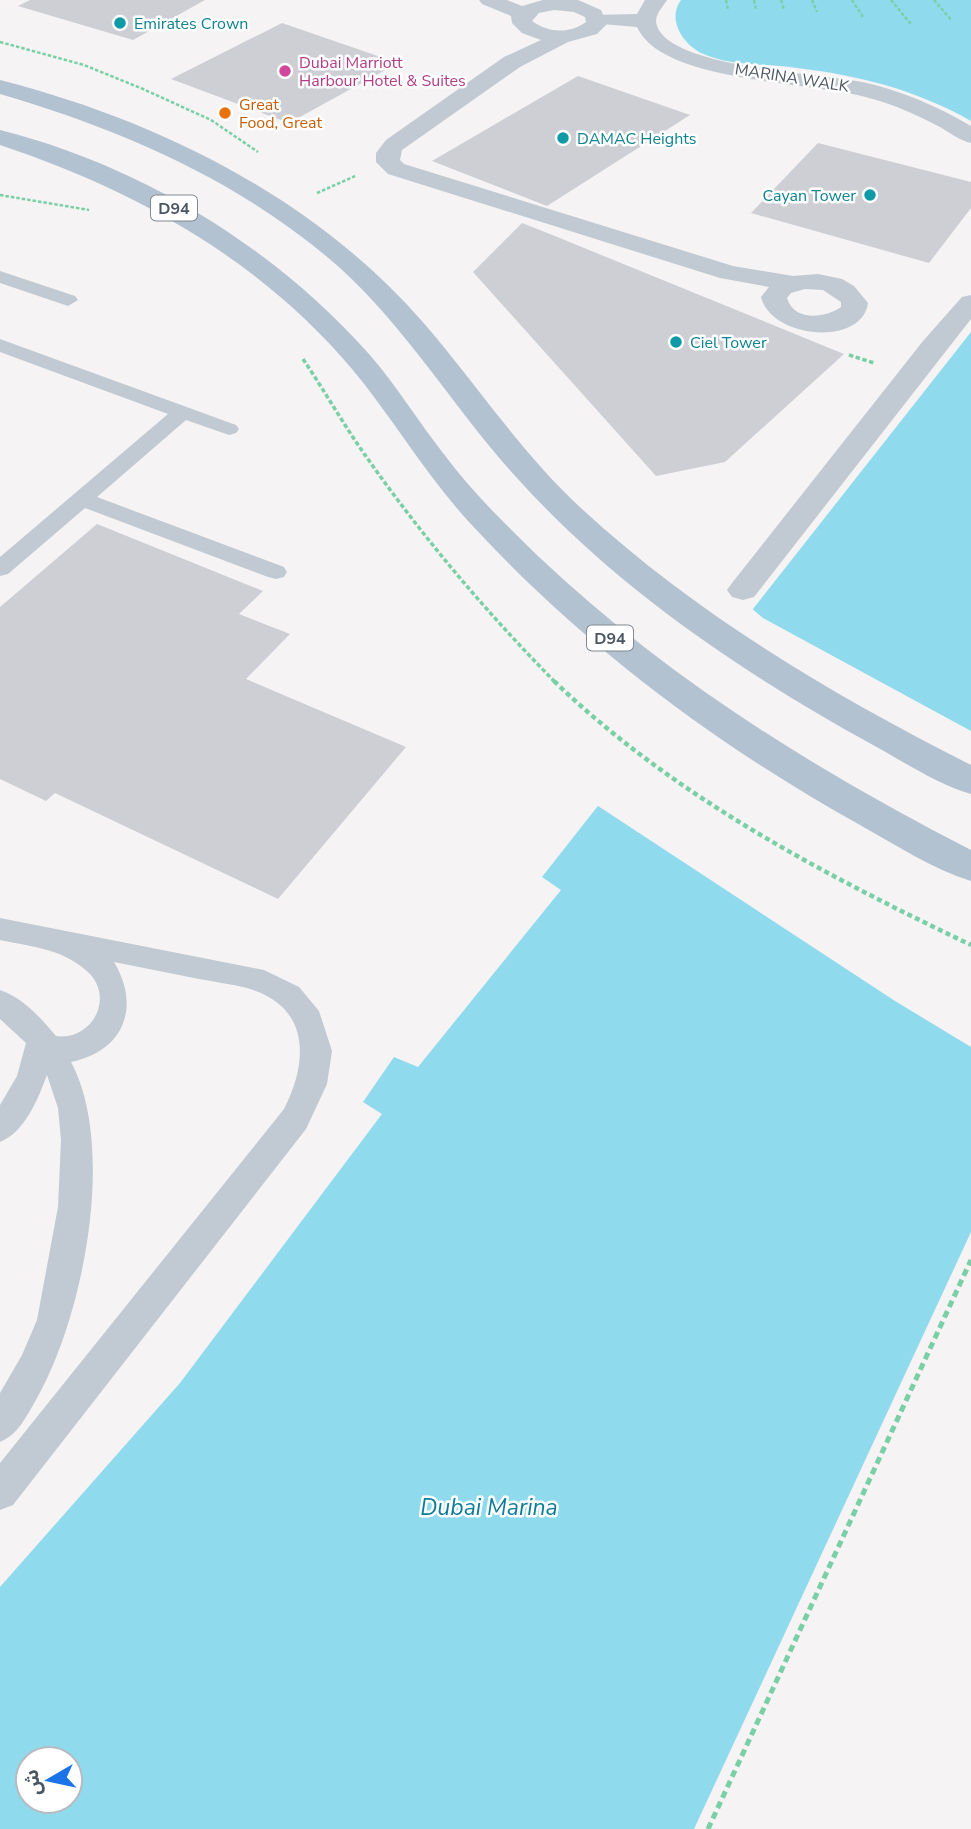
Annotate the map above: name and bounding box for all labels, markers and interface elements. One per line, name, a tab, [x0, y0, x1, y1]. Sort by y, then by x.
place label: Emirates Crown	[134, 13, 248, 35]
marker: Emirates Crown	[112, 15, 128, 31]
place label: Dubai Marriott Harbour Hotel & Suites	[299, 52, 466, 92]
street label: MARINA WALK	[733, 58, 851, 98]
marker: Dubai Marriott Harbour Hotel & Suites	[277, 63, 293, 79]
place label: Great Food, Great	[239, 94, 323, 134]
marker: Great Food, Great	[217, 105, 233, 121]
place label: DAMAC Heights	[577, 128, 697, 150]
marker: DAMAC Heights	[555, 130, 571, 146]
place label: Cayan Tower	[763, 185, 856, 207]
marker: Cayan Tower	[862, 187, 878, 203]
road number: D94	[151, 196, 197, 220]
place label: Ciel Tower	[690, 332, 767, 354]
marker: Ciel Tower	[668, 334, 684, 350]
road number: D94	[587, 625, 633, 650]
water label: Dubai Marina	[420, 1492, 558, 1523]
north arrow	[14, 1745, 84, 1815]
text: ش	[18, 1768, 48, 1797]

